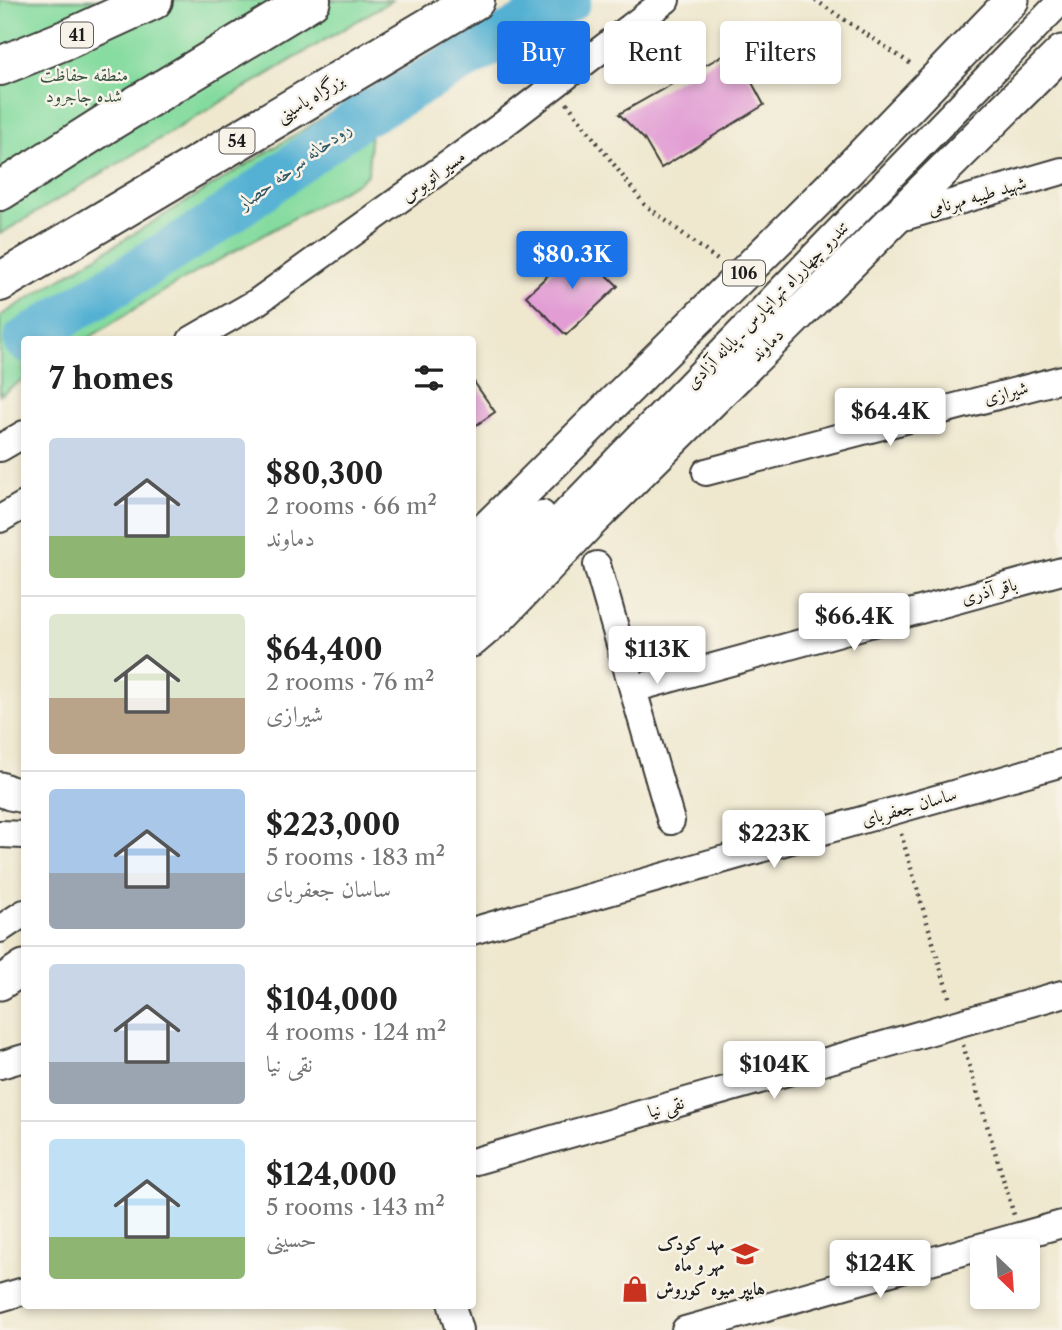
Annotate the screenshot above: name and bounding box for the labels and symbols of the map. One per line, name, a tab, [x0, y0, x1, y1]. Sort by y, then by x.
road number: 41	[61, 22, 93, 48]
park label: منطقه حفاظت شده جاجرود	[40, 64, 128, 107]
street label: بزرگراه یاسینی	[271, 68, 349, 129]
water label: رودخانه سرخه حصار	[231, 116, 356, 216]
road number: 54	[219, 128, 254, 154]
street label: مسیر اتوبوس	[396, 145, 470, 207]
street label: شهید طیبه مهرنامی	[925, 171, 1029, 222]
street label: تندرو چهارراه تهرانپارس ـ پایانه آزادی	[681, 216, 855, 395]
pin: $80.3K	[515, 232, 629, 291]
road number: 106	[723, 260, 765, 286]
street label: دماوند	[746, 324, 788, 366]
street label: شیرازی	[981, 377, 1031, 409]
pin: $64.4K	[833, 388, 947, 448]
street label: باقر آذری	[959, 573, 1020, 610]
pin: $66.4K	[797, 594, 911, 653]
pin: $113K	[608, 626, 706, 686]
street label: ساسان جعفربای	[859, 783, 959, 832]
pin: $223K	[725, 810, 823, 870]
pin: $104K	[725, 1042, 823, 1101]
street label: نقی نیا	[645, 1091, 687, 1125]
place label: مهد کودک مهر و ماه	[657, 1233, 724, 1277]
school or university icon: مهد کودک مهر و ماه	[730, 1239, 760, 1269]
north arrow	[970, 1239, 1040, 1309]
pin: $124K	[831, 1240, 929, 1300]
shop icon: هایپر میوه کوروش	[620, 1274, 650, 1304]
place label: هایپر میوه کوروش	[656, 1278, 765, 1302]

